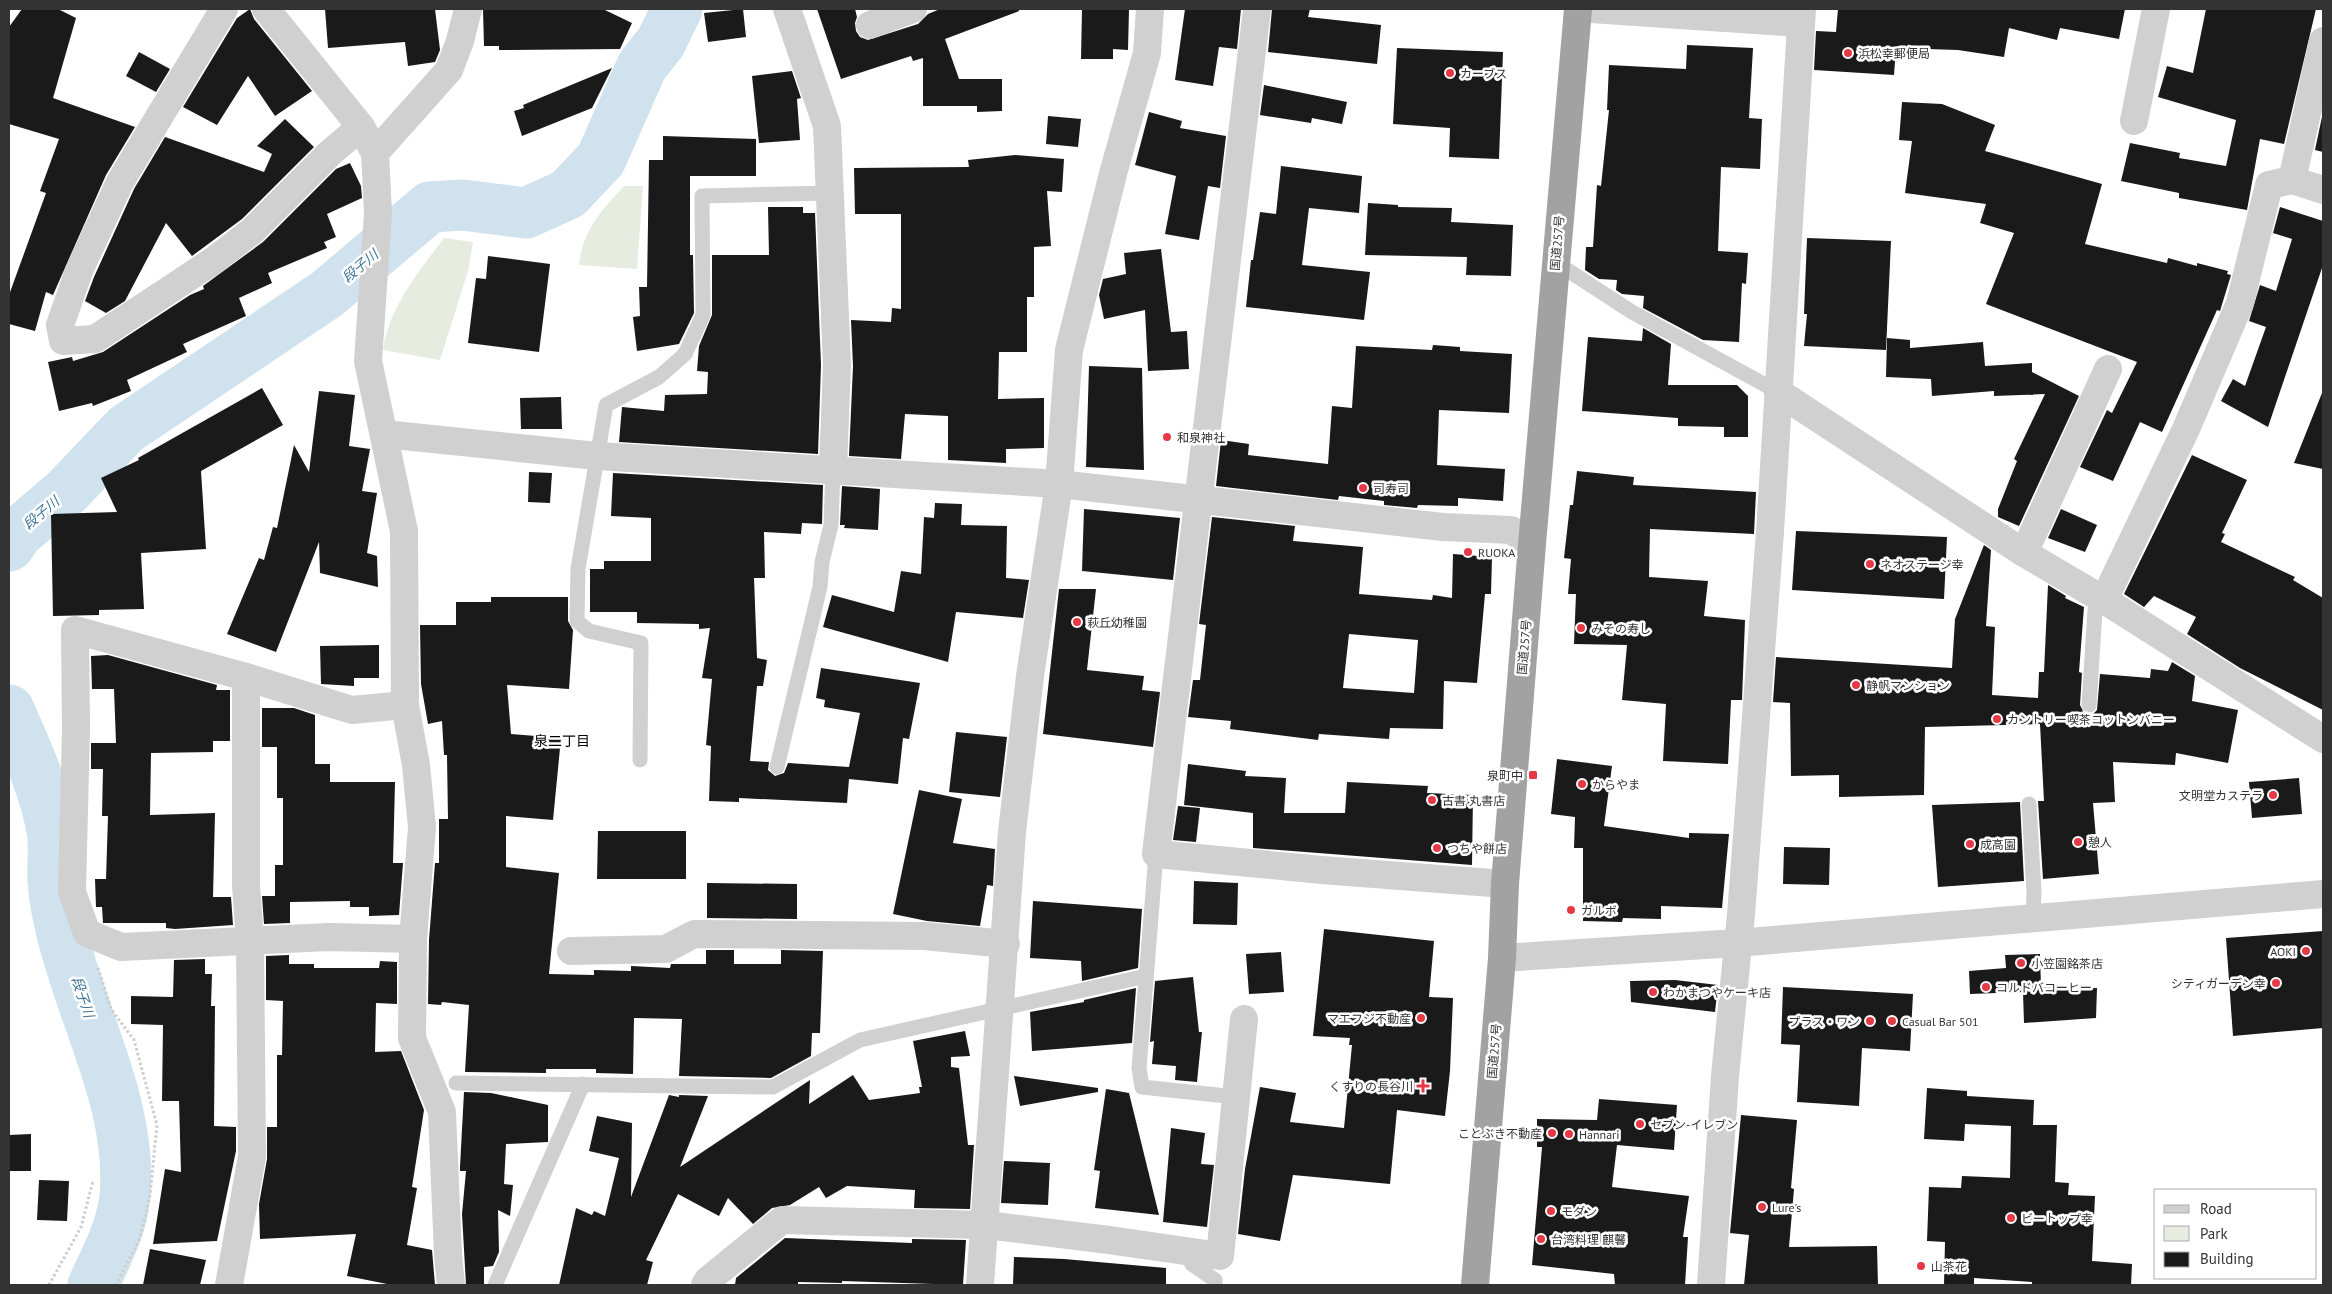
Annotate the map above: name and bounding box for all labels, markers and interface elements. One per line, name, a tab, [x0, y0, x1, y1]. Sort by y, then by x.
place label: 浜松幸郵便局	[1858, 46, 1930, 61]
marker: 浜松幸郵便局	[1842, 47, 1854, 59]
place label: カーブス	[1460, 66, 1507, 81]
marker: カーブス	[1444, 67, 1456, 79]
street label: 国道257号	[1547, 215, 1567, 271]
water label: 段子川	[338, 244, 383, 286]
place label: 和泉神社	[1177, 430, 1225, 445]
marker: 和泉神社	[1161, 431, 1173, 443]
place label: 司寿司	[1373, 481, 1409, 496]
marker: 司寿司	[1357, 482, 1369, 494]
water label: 段子川	[19, 491, 64, 533]
place label: RUOKA	[1478, 545, 1515, 560]
marker: RUOKA	[1462, 546, 1474, 558]
place label: ネオステージ幸	[1880, 557, 1964, 572]
marker: ネオステージ幸	[1864, 558, 1876, 570]
place label: 萩丘幼稚園	[1087, 615, 1147, 630]
marker: 萩丘幼稚園	[1071, 616, 1083, 628]
street label: 国道257号	[1514, 619, 1534, 675]
place label: みその寿し	[1591, 621, 1651, 636]
marker: みその寿し	[1575, 622, 1587, 634]
place label: 静帆マンション	[1866, 678, 1950, 693]
marker: 静帆マンション	[1850, 679, 1862, 691]
place label: カントリー喫茶コットンバニー	[2007, 712, 2175, 727]
marker: カントリー喫茶コットンバニー	[1991, 713, 2003, 725]
district label: 泉二丁目	[534, 732, 590, 750]
place label: 泉町中	[1487, 768, 1523, 783]
marker: 泉町中	[1527, 769, 1539, 781]
place label: からやま	[1592, 777, 1640, 792]
marker: からやま	[1576, 778, 1588, 790]
place label: 文明堂カステラ	[2179, 788, 2263, 803]
marker: 文明堂カステラ	[2267, 789, 2279, 801]
place label: 古書 丸書店	[1442, 793, 1505, 808]
marker: 古書 丸書店	[1426, 794, 1438, 806]
place label: 憩人	[2088, 835, 2112, 850]
marker: 憩人	[2072, 836, 2084, 848]
place label: 成高園	[1980, 837, 2016, 852]
marker: 成高園	[1964, 838, 1976, 850]
place label: つちや餅店	[1447, 841, 1507, 856]
marker: つちや餅店	[1431, 842, 1443, 854]
place label: ガルボ	[1581, 903, 1617, 918]
marker: ガルボ	[1565, 904, 1577, 916]
place label: AOKI	[2270, 944, 2296, 959]
marker: AOKI	[2300, 945, 2312, 957]
place label: 小笠園銘茶店	[2031, 956, 2103, 971]
marker: 小笠園銘茶店	[2015, 957, 2027, 969]
water label: 段子川	[68, 974, 99, 1022]
place label: シティガーデン幸	[2171, 976, 2266, 991]
marker: シティガーデン幸	[2270, 977, 2282, 989]
place label: コルドバコーヒー	[1996, 980, 2092, 995]
marker: コルドバコーヒー	[1980, 981, 1992, 993]
place label: わかまつやケーキ店	[1663, 985, 1771, 1000]
marker: わかまつやケーキ店	[1647, 986, 1659, 998]
place label: マエフジ不動産	[1327, 1011, 1411, 1026]
marker: マエフジ不動産	[1415, 1012, 1427, 1024]
place label: プラス・ワン	[1788, 1014, 1860, 1029]
place label: Casual Bar 501	[1902, 1014, 1979, 1029]
marker: プラス・ワン	[1864, 1015, 1876, 1027]
marker: Casual Bar 501	[1886, 1015, 1898, 1027]
street label: 国道257号	[1484, 1023, 1504, 1079]
place label: くすりの長谷川	[1329, 1079, 1413, 1094]
marker: くすりの長谷川	[1417, 1080, 1429, 1092]
place label: セブン-イレブン	[1650, 1117, 1738, 1132]
marker: セブン-イレブン	[1634, 1118, 1646, 1130]
place label: ことぶき不動産	[1458, 1126, 1542, 1141]
marker: ことぶき不動産	[1546, 1127, 1558, 1139]
place label: Hannari	[1579, 1127, 1619, 1142]
marker: Hannari	[1563, 1128, 1575, 1140]
legend	[2154, 1189, 2317, 1279]
text: Road	[2200, 1199, 2232, 1218]
place label: Lure's	[1772, 1200, 1801, 1215]
marker: Lure's	[1756, 1201, 1768, 1213]
place label: モダン	[1561, 1204, 1597, 1219]
marker: モダン	[1545, 1205, 1557, 1217]
place label: ビートップ幸	[2021, 1211, 2093, 1226]
marker: ビートップ幸	[2005, 1212, 2017, 1224]
text: Park	[2200, 1224, 2228, 1243]
place label: 台湾料理 麒馨	[1551, 1232, 1626, 1247]
marker: 台湾料理 麒馨	[1535, 1233, 1547, 1245]
text: Building	[2200, 1249, 2254, 1268]
place label: 山茶花	[1931, 1259, 1967, 1274]
marker: 山茶花	[1915, 1260, 1927, 1272]

